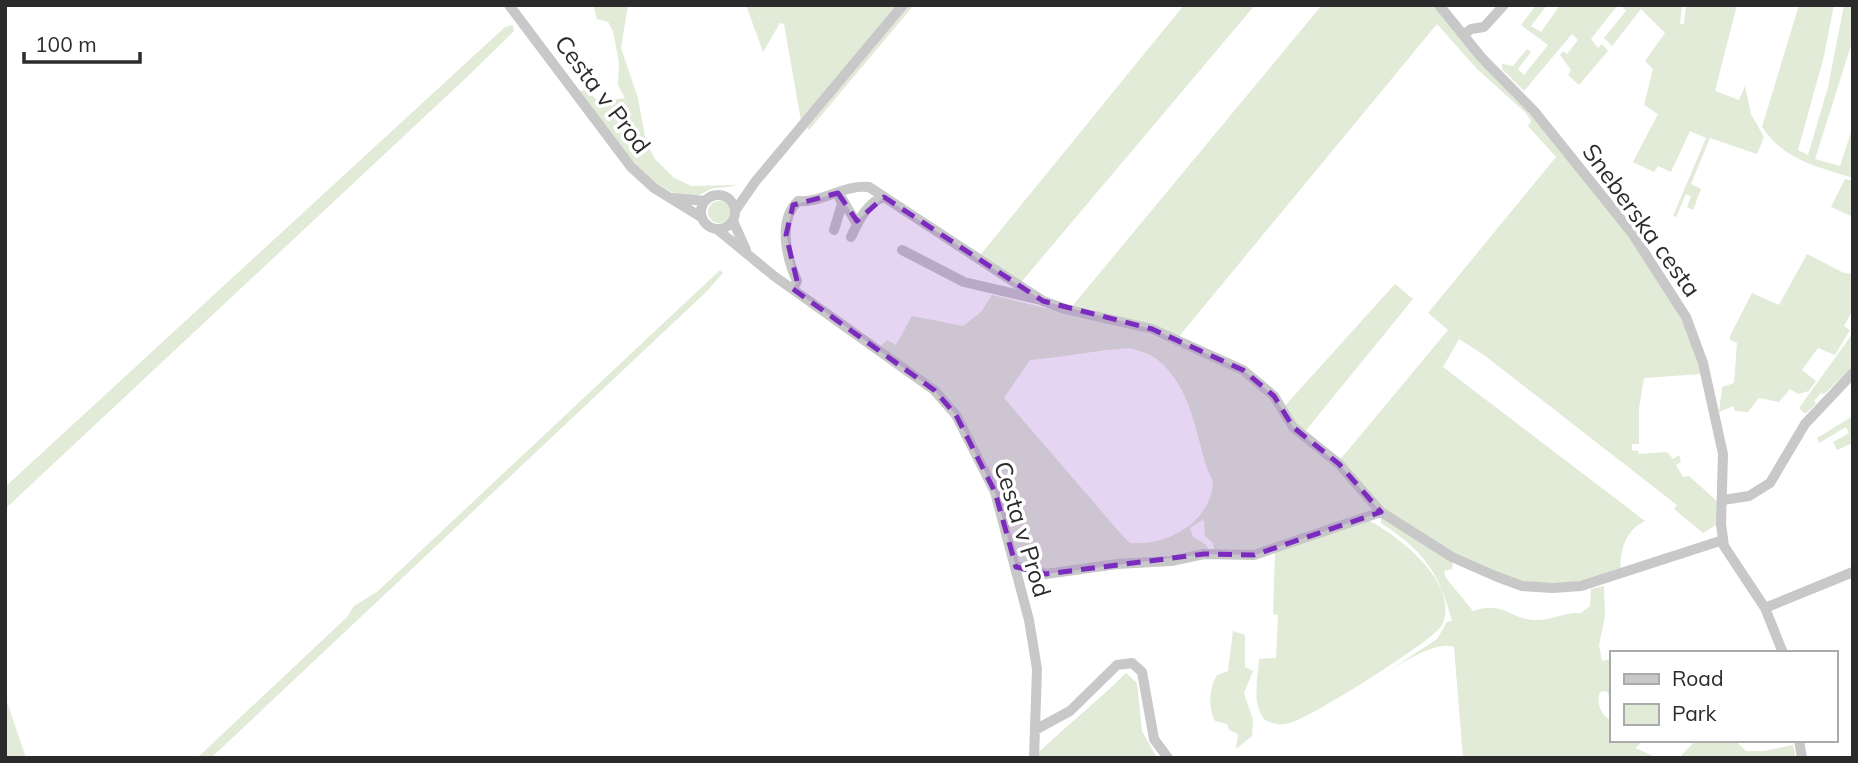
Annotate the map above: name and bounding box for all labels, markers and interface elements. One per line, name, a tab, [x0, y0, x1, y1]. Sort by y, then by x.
scale bar	[24, 21, 140, 65]
street label: Cesta v Prod	[549, 29, 657, 159]
text: 100 m	[35, 31, 97, 57]
street label: Sneberska cesta	[1576, 137, 1708, 303]
street label: Cesta v Prod	[988, 457, 1058, 601]
legend	[1610, 651, 1837, 742]
text: Road	[1672, 665, 1723, 691]
text: Park	[1672, 700, 1716, 726]

